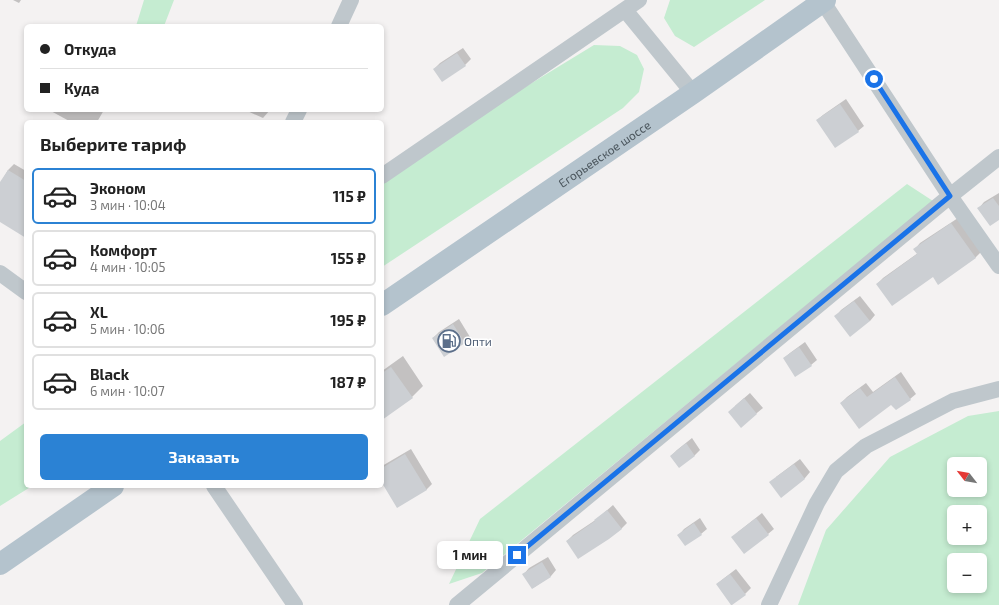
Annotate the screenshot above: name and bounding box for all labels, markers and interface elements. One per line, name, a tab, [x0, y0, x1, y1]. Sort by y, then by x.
text: Откуда	[64, 40, 116, 58]
route start	[865, 70, 883, 88]
text: Куда	[64, 79, 99, 97]
street label: Егорьевское шоссе	[556, 117, 653, 190]
text: Выберите тариф	[40, 133, 186, 155]
icon: car	[42, 178, 78, 214]
text: Эконом	[90, 179, 146, 197]
text: 115 ₽	[333, 187, 366, 205]
text: 3 мин · 10:04	[90, 197, 166, 213]
icon: car	[42, 240, 78, 276]
text: Комфорт	[90, 241, 157, 259]
text: 155 ₽	[331, 249, 366, 267]
text: 4 мин · 10:05	[90, 259, 166, 275]
icon: car	[42, 302, 78, 338]
text: XL	[90, 303, 108, 321]
text: 195 ₽	[330, 311, 366, 329]
text: 5 мин · 10:06	[90, 321, 165, 337]
fuel station icon: Опти	[436, 328, 462, 354]
place label: Опти	[464, 334, 492, 348]
icon: car	[42, 364, 78, 400]
text: Black	[90, 365, 129, 383]
text: 187 ₽	[330, 373, 366, 391]
text: 6 мин · 10:07	[90, 383, 165, 399]
button: Заказать	[40, 434, 368, 480]
north arrow	[947, 457, 987, 497]
map controls	[947, 457, 987, 593]
button: +	[947, 505, 987, 545]
callout: 1 мин	[437, 541, 503, 569]
route end	[508, 546, 526, 564]
text: 1 мин	[453, 547, 487, 563]
button: −	[947, 553, 987, 593]

